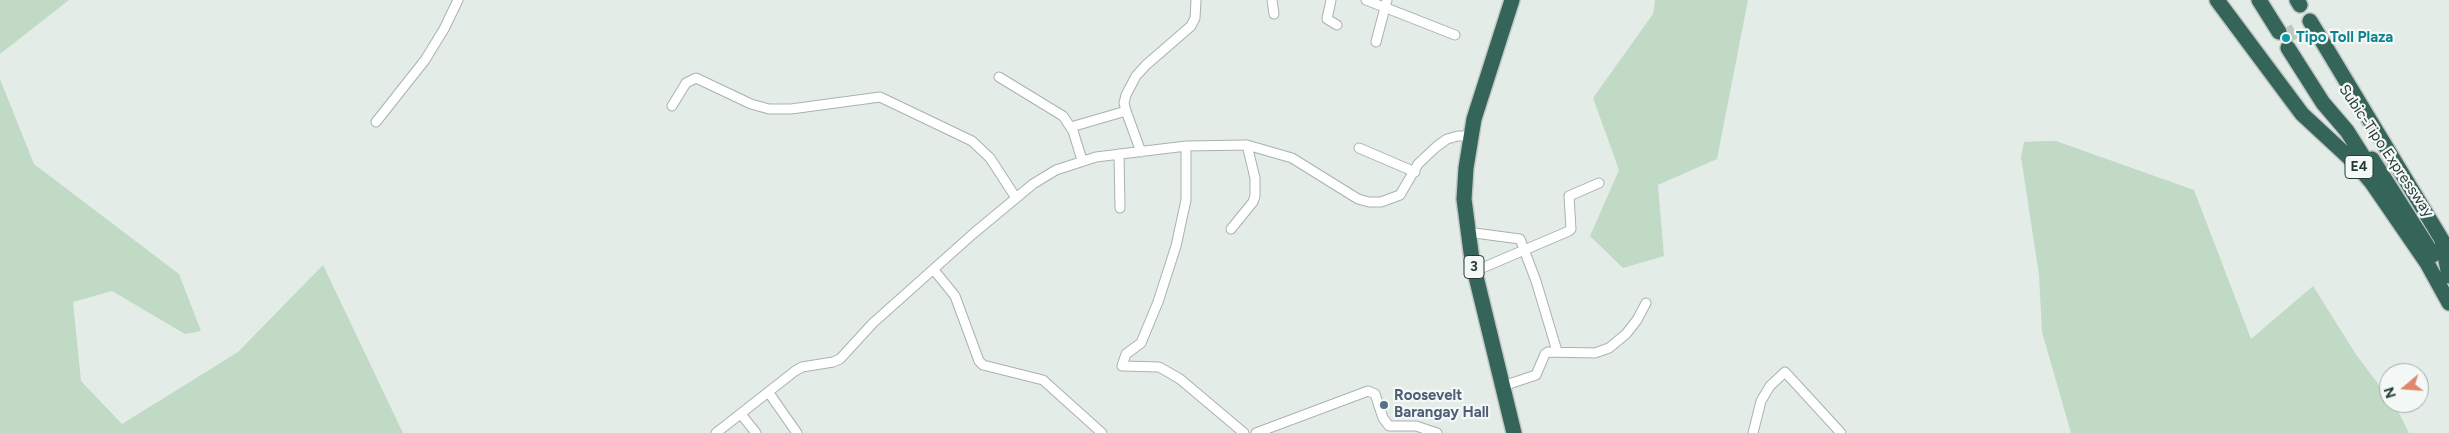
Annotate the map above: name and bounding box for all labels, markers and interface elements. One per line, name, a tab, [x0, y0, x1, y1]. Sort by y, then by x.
place label: Tipo Toll Plaza	[2296, 29, 2393, 47]
marker: Tipo Toll Plaza	[2280, 32, 2292, 44]
street label: Subic-Tipo Expressway	[2335, 81, 2437, 221]
road number: E4	[2345, 156, 2373, 178]
road number: 3	[1464, 256, 1484, 278]
north arrow	[2379, 363, 2429, 413]
text: N	[2380, 385, 2400, 400]
place label: Roosevelt Barangay Hall	[1394, 387, 1489, 422]
marker: Roosevelt Barangay Hall	[1378, 399, 1390, 411]

